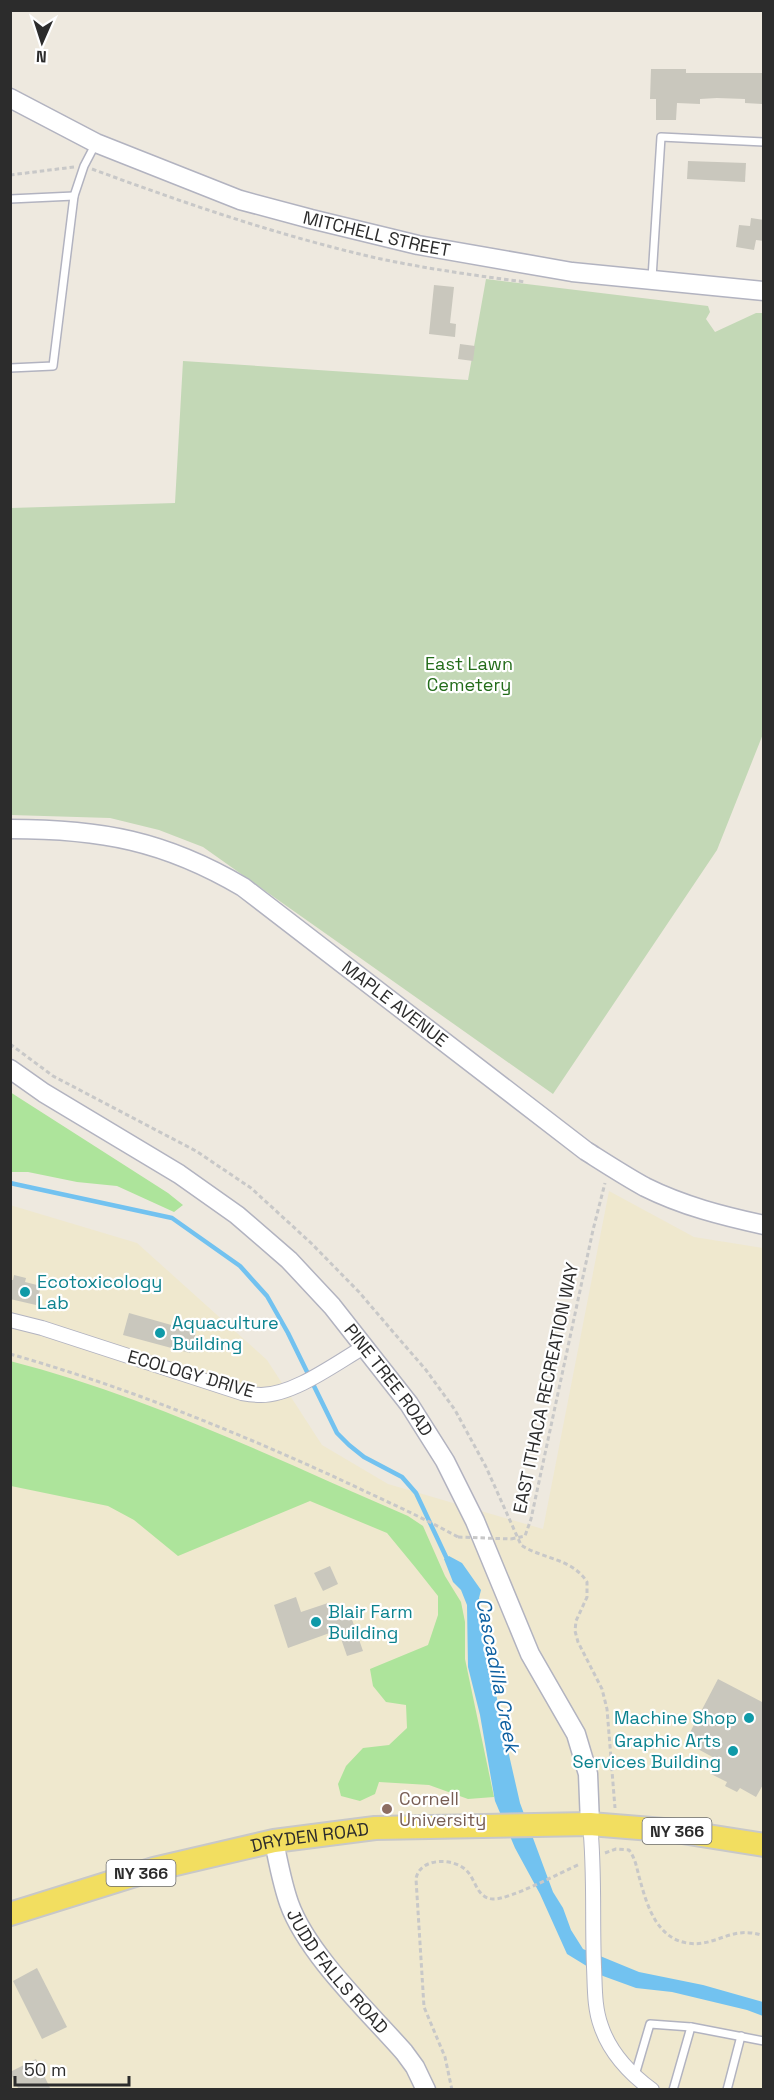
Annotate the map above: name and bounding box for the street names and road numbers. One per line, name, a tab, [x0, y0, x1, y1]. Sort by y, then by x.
street label: MITCHELL STREET	[301, 206, 453, 262]
street label: MAPLE AVENUE	[337, 955, 453, 1052]
street label: EAST ITHACA RECREATION WAY	[508, 1260, 583, 1515]
street label: PINE TREE ROAD	[339, 1319, 438, 1440]
street label: ECOLOGY DRIVE	[125, 1344, 257, 1403]
street label: DRYDEN ROAD	[248, 1817, 370, 1857]
road number: NY 366	[642, 1818, 712, 1844]
road number: NY 366	[106, 1860, 176, 1886]
street label: JUDD FALLS ROAD	[282, 1905, 394, 2038]

